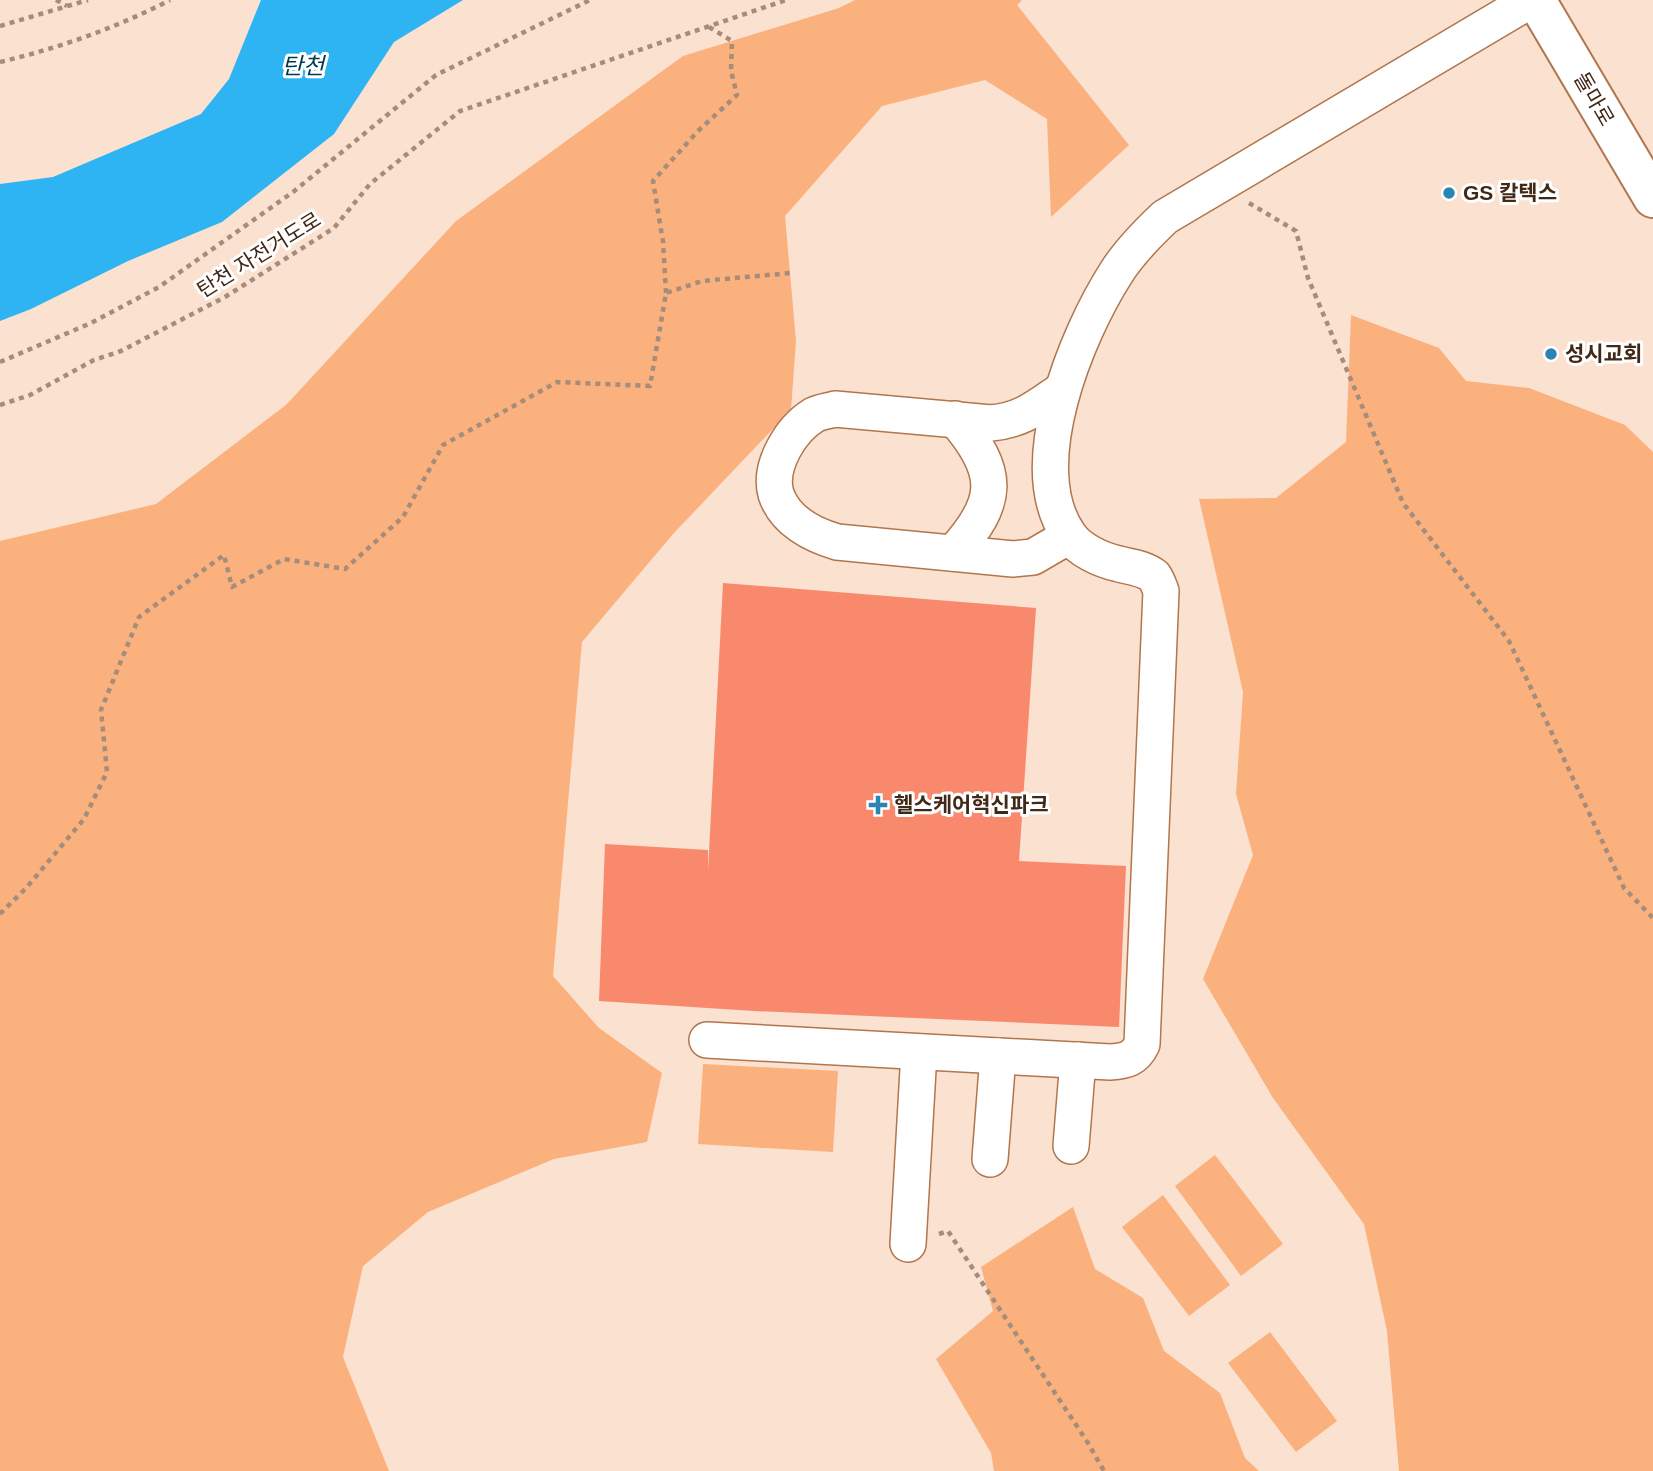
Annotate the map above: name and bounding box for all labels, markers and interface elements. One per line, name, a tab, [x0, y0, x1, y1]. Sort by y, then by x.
water label: 탄천	[282, 53, 327, 79]
street label: 돌마로	[1570, 68, 1619, 130]
place label: GS 칼텍스	[1463, 181, 1557, 204]
marker: GS 칼텍스	[1441, 185, 1457, 201]
street label: 탄천 자전거도로	[193, 207, 325, 302]
place label: 성시교회	[1565, 342, 1642, 365]
marker: 성시교회	[1543, 346, 1559, 362]
place label: 헬스케어혁신파크	[894, 793, 1049, 816]
marker: 헬스케어혁신파크	[868, 795, 888, 815]

